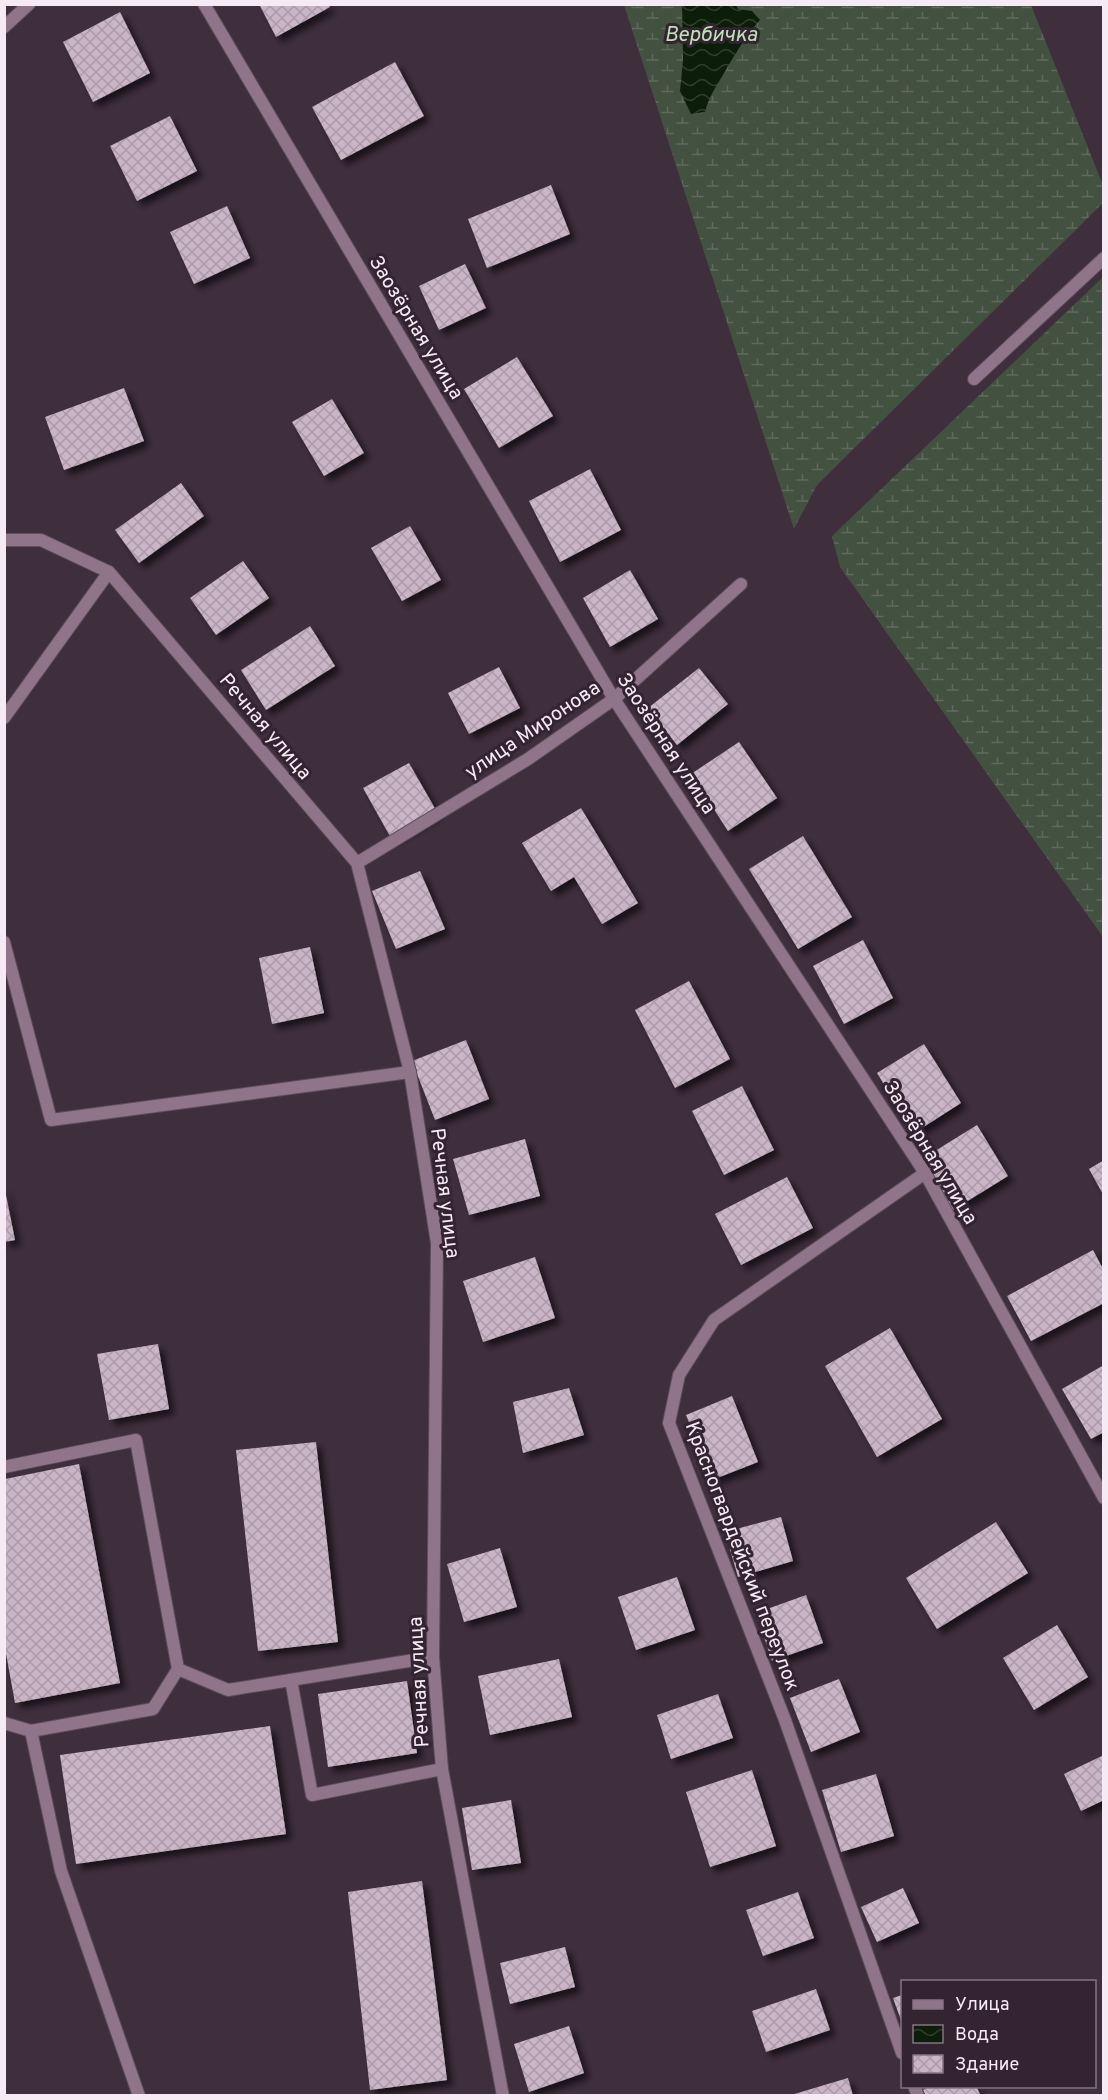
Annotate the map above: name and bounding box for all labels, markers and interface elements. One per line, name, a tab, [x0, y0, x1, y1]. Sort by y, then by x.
water label: Вербичка	[665, 22, 758, 49]
street label: Заозёрная улица	[362, 251, 469, 405]
street label: Заозёрная улица	[610, 668, 721, 820]
street label: Речная улица	[212, 669, 317, 786]
street label: улица Миронова	[460, 676, 606, 786]
street label: Заозёрная улица	[876, 1076, 983, 1230]
street label: Речная улица	[423, 1127, 465, 1260]
street label: Красногвардейский переулок	[678, 1418, 805, 1695]
street label: Речная улица	[404, 1616, 436, 1748]
legend	[901, 1980, 1096, 2088]
text: Улица	[955, 1994, 1009, 2017]
text: Вода	[955, 2024, 999, 2047]
text: Здание	[955, 2054, 1019, 2077]

